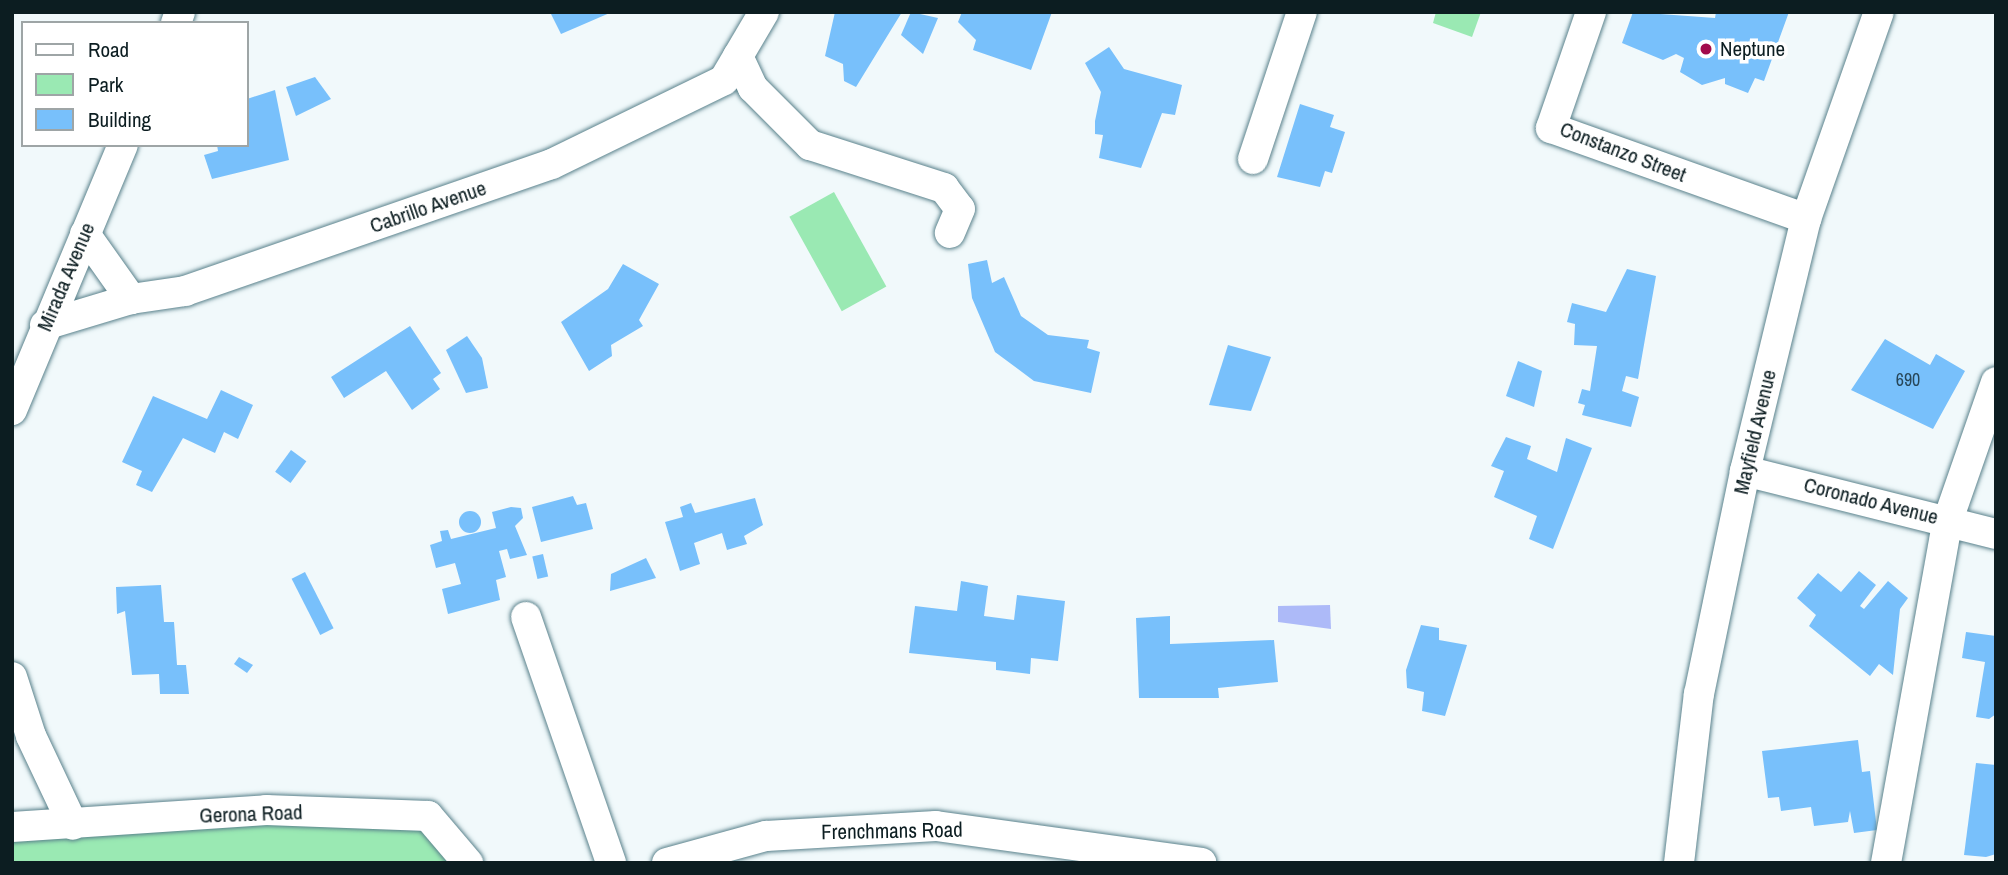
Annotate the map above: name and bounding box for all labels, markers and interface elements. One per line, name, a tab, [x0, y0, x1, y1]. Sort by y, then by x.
legend	[21, 21, 248, 147]
text: Road	[88, 35, 129, 64]
place label: Neptune	[1720, 36, 1785, 62]
marker: Neptune	[1698, 41, 1714, 57]
text: Park	[88, 70, 123, 99]
text: Building	[88, 105, 151, 134]
street label: Constanzo Street	[1556, 116, 1690, 188]
street label: Cabrillo Avenue	[366, 175, 490, 239]
street label: Mirada Avenue	[32, 218, 100, 336]
street label: Mayfield Avenue	[1728, 367, 1782, 497]
house number: 690	[1896, 369, 1920, 391]
street label: Coronado Avenue	[1801, 472, 1941, 530]
street label: Gerona Road	[199, 800, 303, 828]
street label: Frenchmans Road	[821, 817, 963, 845]

